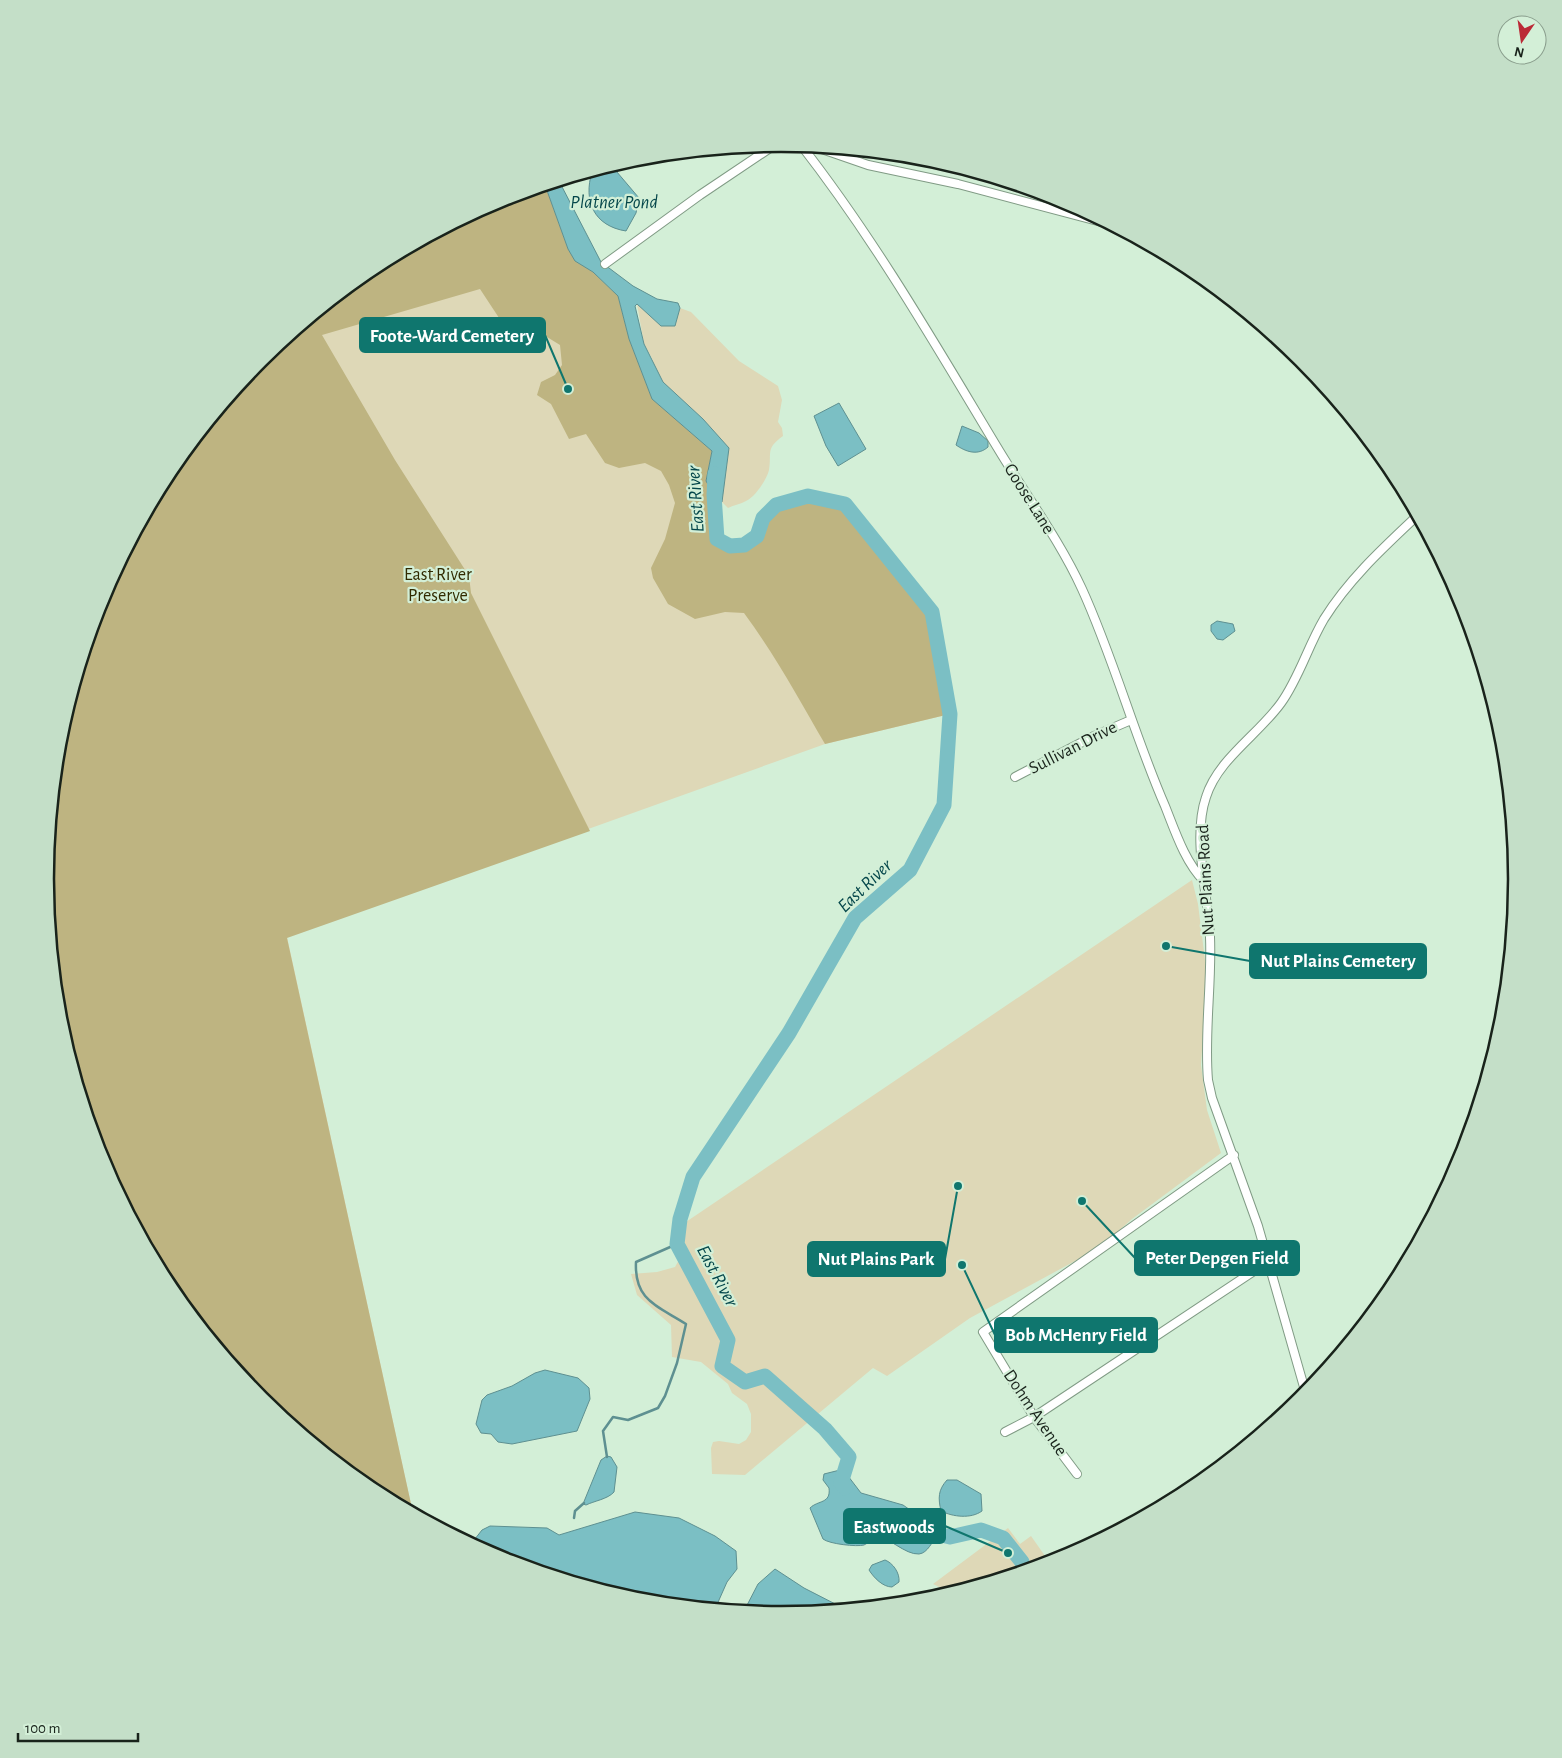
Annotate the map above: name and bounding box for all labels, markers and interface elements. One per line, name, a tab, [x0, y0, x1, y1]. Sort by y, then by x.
north arrow	[1497, 15, 1547, 65]
text: N	[1513, 44, 1526, 60]
water label: Platner Pond	[570, 193, 658, 212]
callout: Foote-Ward Cemetery	[360, 318, 545, 352]
text: Foote-Ward Cemetery	[370, 327, 535, 346]
street label: Goose Lane	[1000, 461, 1058, 537]
water label: East River	[684, 464, 708, 533]
park label: East River Preserve	[404, 566, 472, 605]
street label: Sullivan Drive	[1026, 718, 1120, 778]
street label: Nut Plains Road	[1194, 824, 1218, 936]
water label: East River	[834, 855, 896, 916]
callout: Nut Plains Cemetery	[1250, 944, 1426, 978]
text: Nut Plains Cemetery	[1260, 952, 1416, 971]
callout: Peter Depgen Field	[1135, 1241, 1299, 1275]
water label: East River	[693, 1242, 741, 1311]
callout: Nut Plains Park	[808, 1242, 945, 1276]
text: Peter Depgen Field	[1145, 1249, 1289, 1268]
text: Nut Plains Park	[818, 1250, 935, 1269]
callout: Bob McHenry Field	[995, 1318, 1157, 1352]
text: Bob McHenry Field	[1005, 1326, 1147, 1345]
street label: Dohm Avenue	[1000, 1367, 1070, 1459]
callout: Eastwoods	[844, 1509, 945, 1543]
text: Eastwoods	[853, 1518, 935, 1537]
scale bar	[18, 1710, 138, 1742]
text: 100 m	[25, 1721, 60, 1736]

